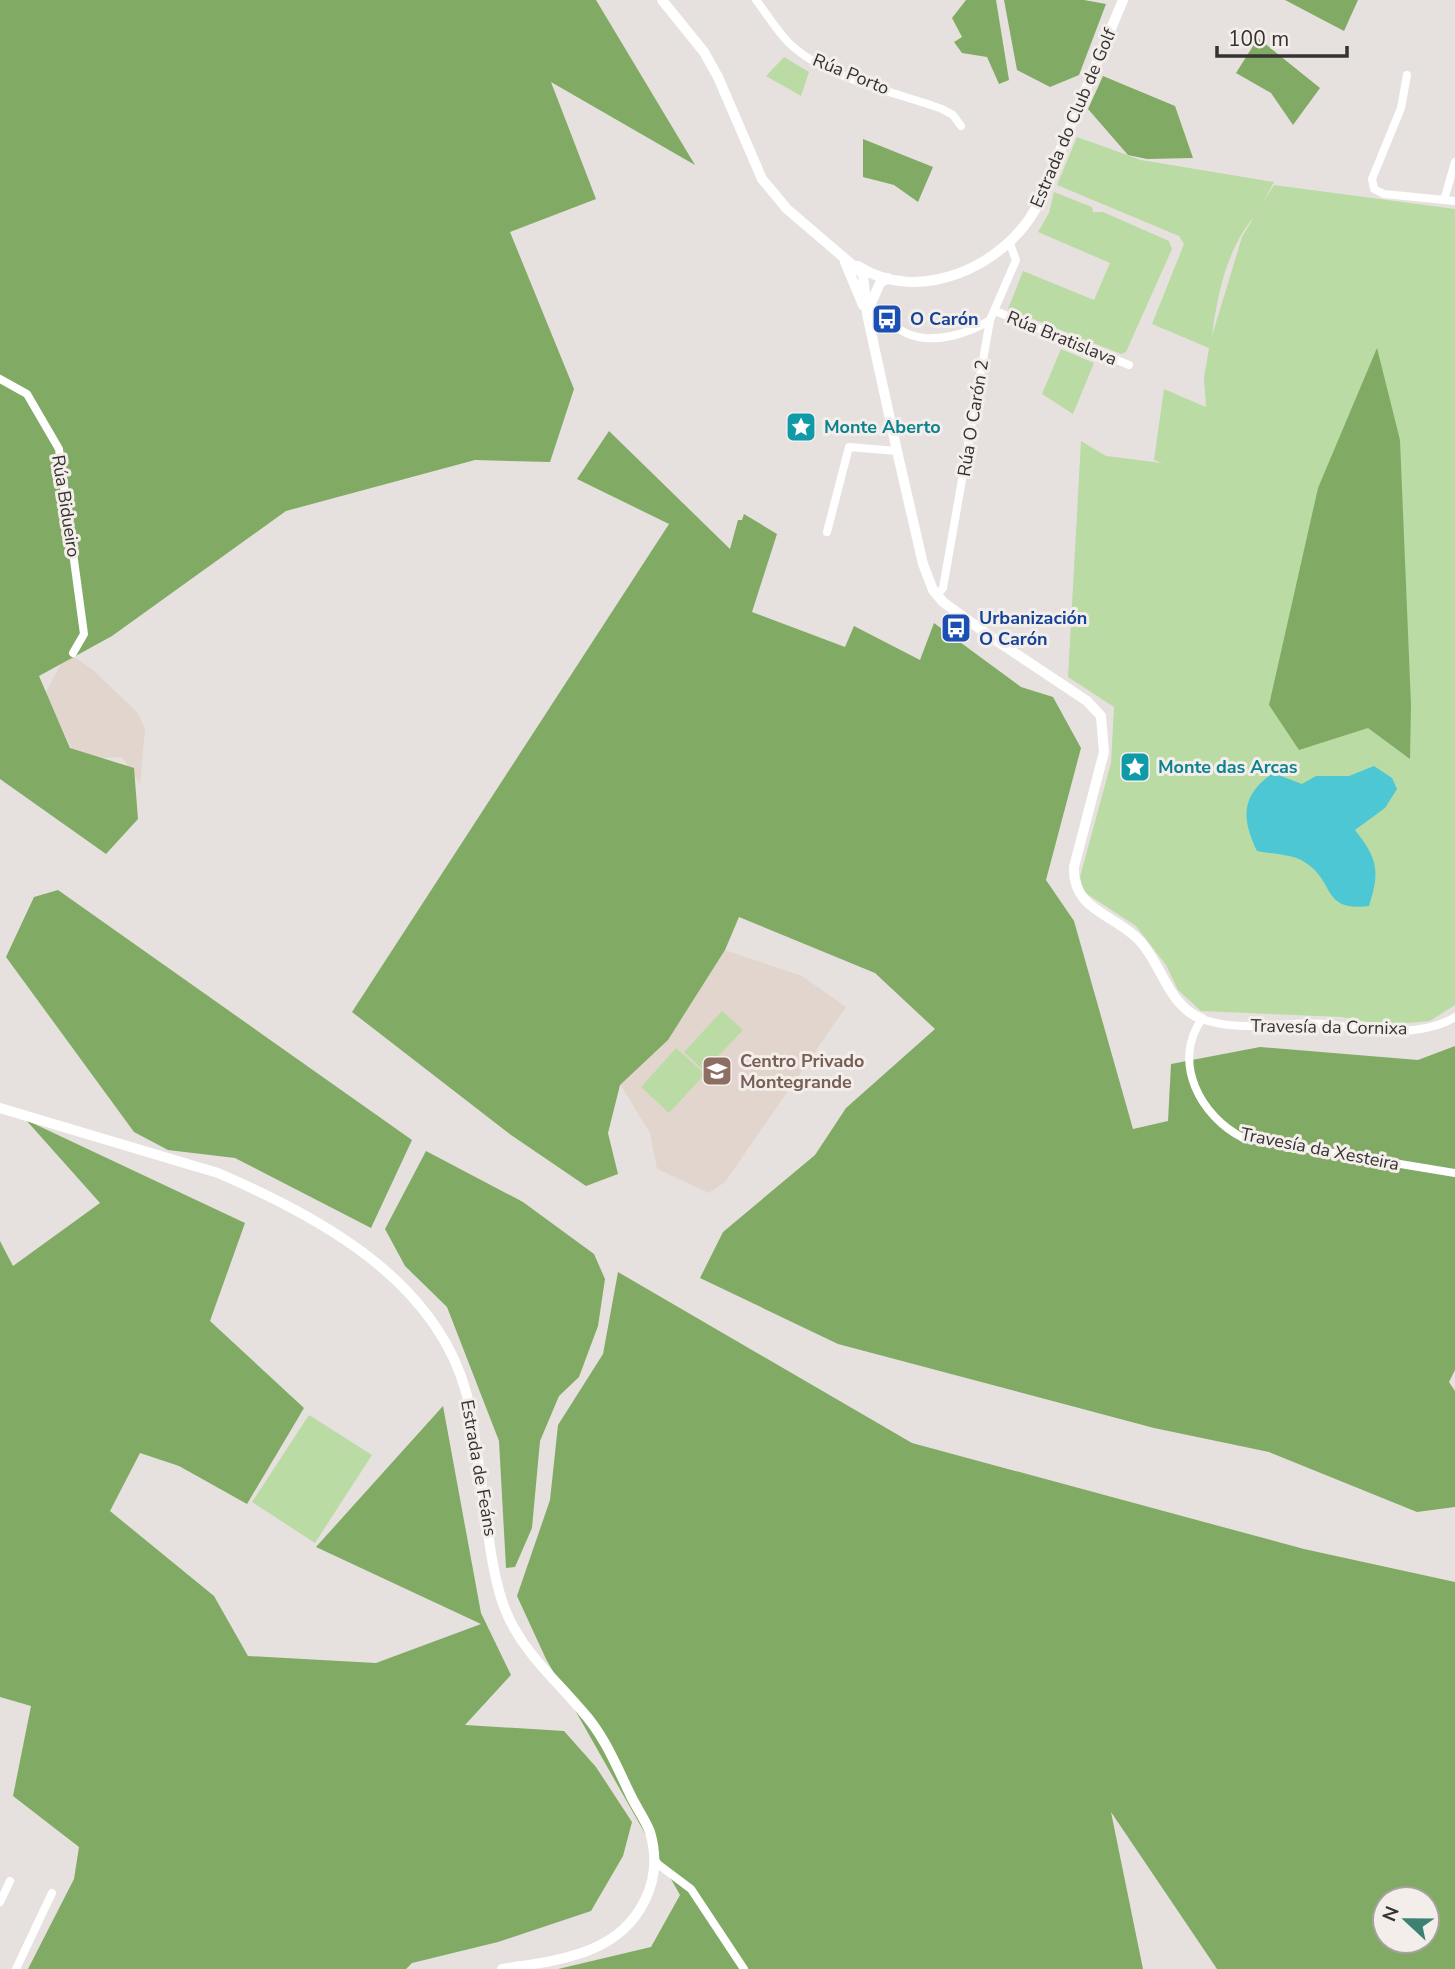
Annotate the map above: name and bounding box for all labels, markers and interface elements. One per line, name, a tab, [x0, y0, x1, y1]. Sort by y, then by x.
scale bar	[1217, 14, 1346, 58]
street label: Estrada do Club de Golf	[1024, 24, 1122, 211]
text: 100 m	[1228, 25, 1289, 53]
street label: Rúa Porto	[809, 48, 893, 100]
bus stop icon: O Carón	[870, 302, 904, 336]
street label: Rúa Bratislava	[1003, 305, 1121, 371]
place label: O Carón	[910, 307, 979, 331]
street label: Rúa O Carón 2	[952, 358, 994, 478]
place icon: Monte Aberto	[784, 410, 818, 444]
place label: Monte Aberto	[824, 415, 941, 439]
street label: Rúa Bidueiro	[46, 453, 86, 559]
place label: Urbanización O Carón	[979, 606, 1087, 651]
bus stop icon: Urbanización O Carón	[939, 611, 973, 645]
place icon: Monte das Arcas	[1118, 750, 1152, 784]
place label: Monte das Arcas	[1158, 755, 1298, 779]
street label: Travesía da Cornixa	[1250, 1014, 1408, 1040]
place label: Centro Privado Montegrande	[740, 1049, 864, 1094]
school or university icon: Centro Privado Montegrande	[700, 1054, 734, 1088]
street label: Travesía da Xesteira	[1239, 1122, 1401, 1176]
street label: Estrada de Feáns	[455, 1398, 503, 1538]
north arrow	[1371, 1885, 1441, 1955]
text: N	[1376, 1903, 1406, 1925]

